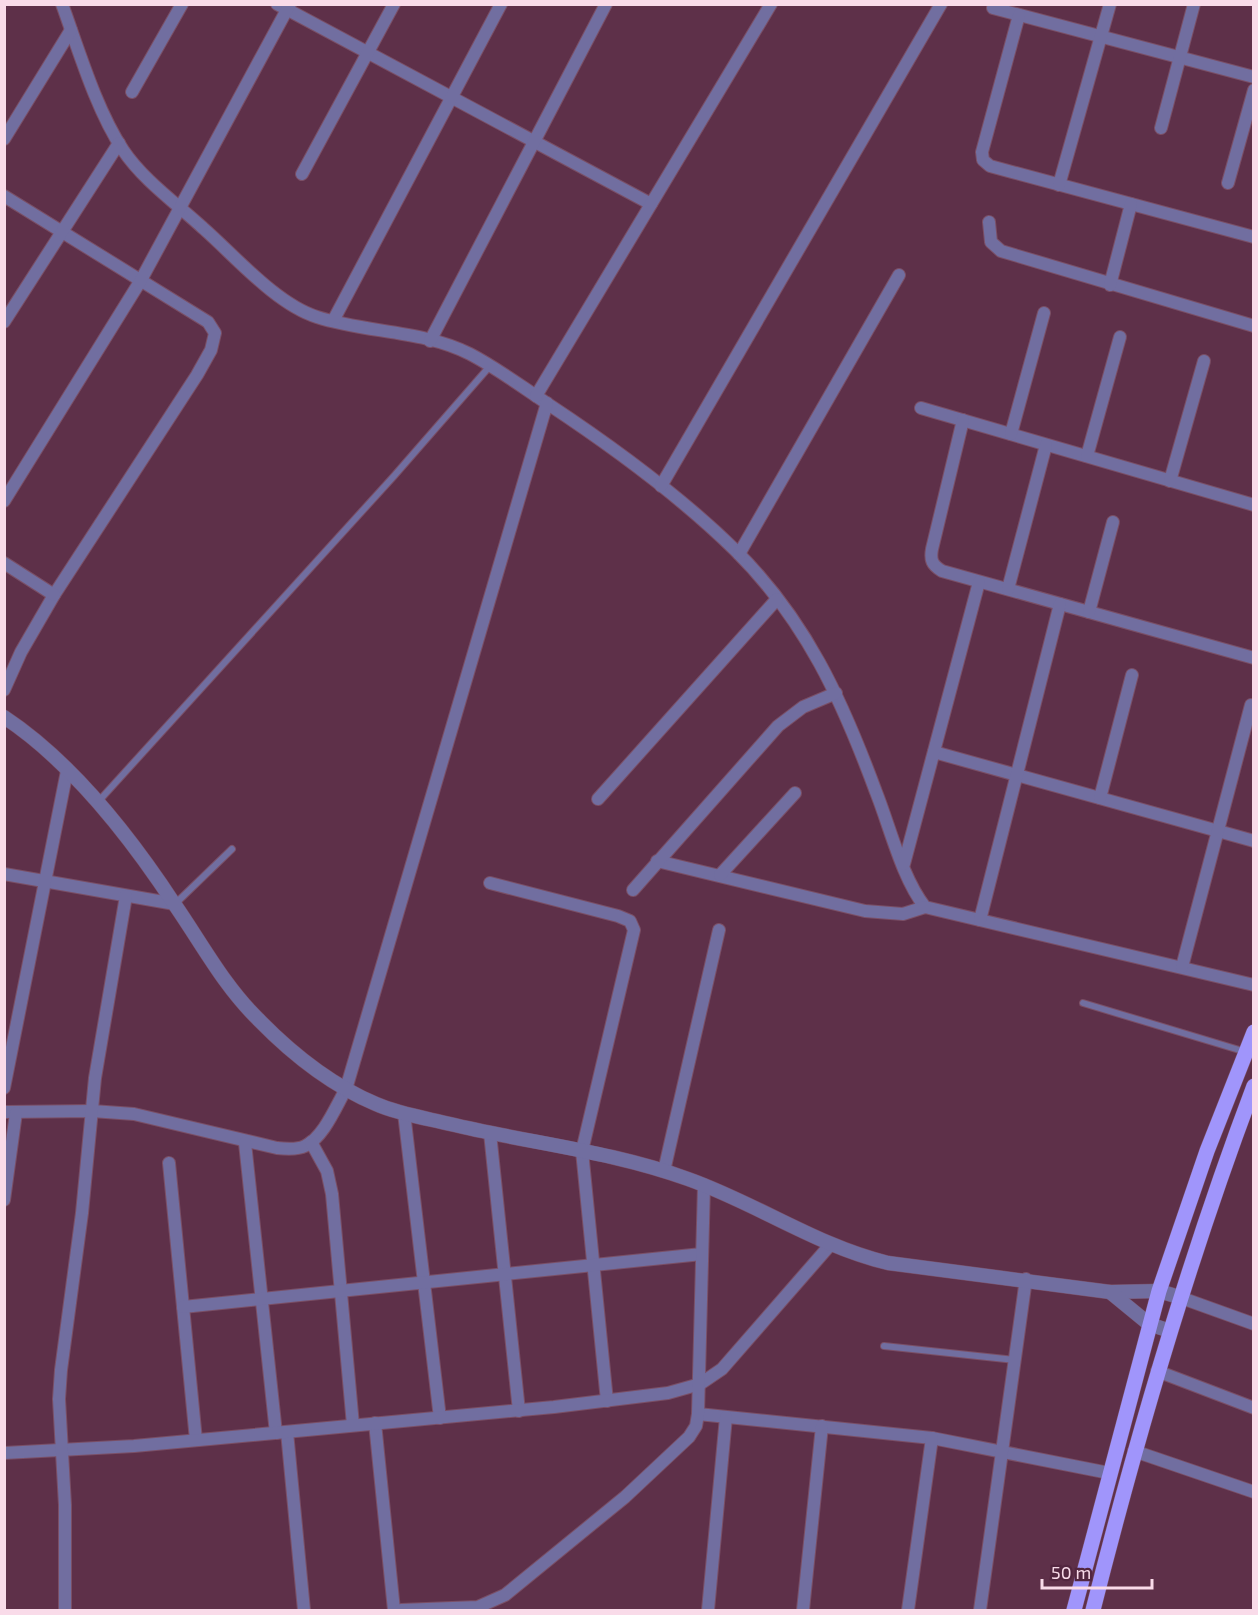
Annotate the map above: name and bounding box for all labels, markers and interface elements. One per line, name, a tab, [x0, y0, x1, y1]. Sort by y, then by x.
scale bar	[1042, 1552, 1152, 1590]
text: 50 m	[1051, 1561, 1091, 1583]

